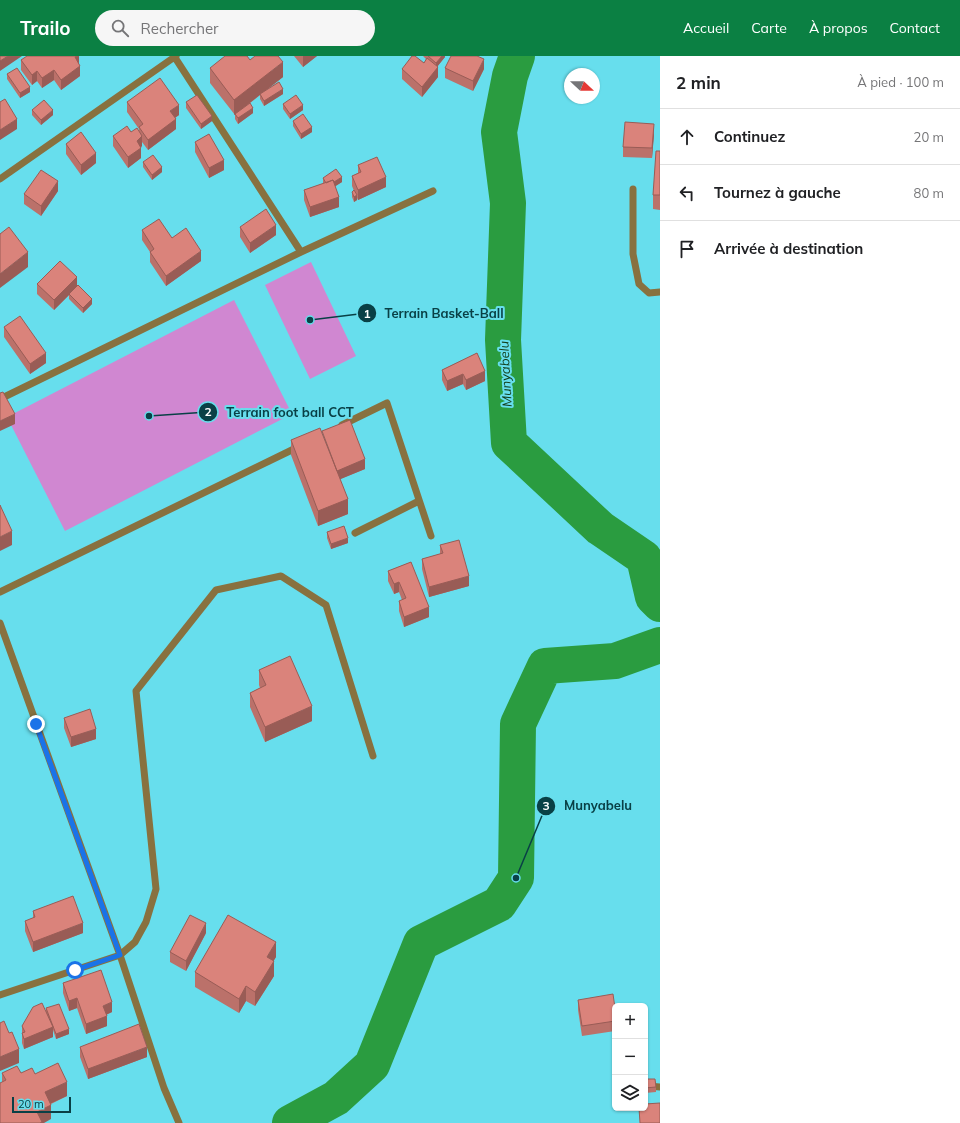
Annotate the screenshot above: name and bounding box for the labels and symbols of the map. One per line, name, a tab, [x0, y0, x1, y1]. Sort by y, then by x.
north arrow	[564, 68, 600, 104]
callout: Terrain Basket-Ball	[357, 301, 512, 326]
text: Terrain Basket-Ball	[384, 305, 504, 321]
text: 1	[363, 306, 371, 321]
water label: Munyabelu	[495, 341, 515, 407]
callout: Terrain foot ball CCT	[198, 400, 362, 425]
text: 2	[204, 404, 212, 419]
text: Terrain foot ball CCT	[226, 404, 354, 420]
route end	[27, 715, 45, 733]
callout: Munyabelu	[536, 793, 640, 818]
text: Munyabelu	[564, 797, 632, 814]
text: 3	[542, 798, 550, 813]
route start	[66, 961, 84, 979]
scale bar	[12, 1095, 71, 1114]

